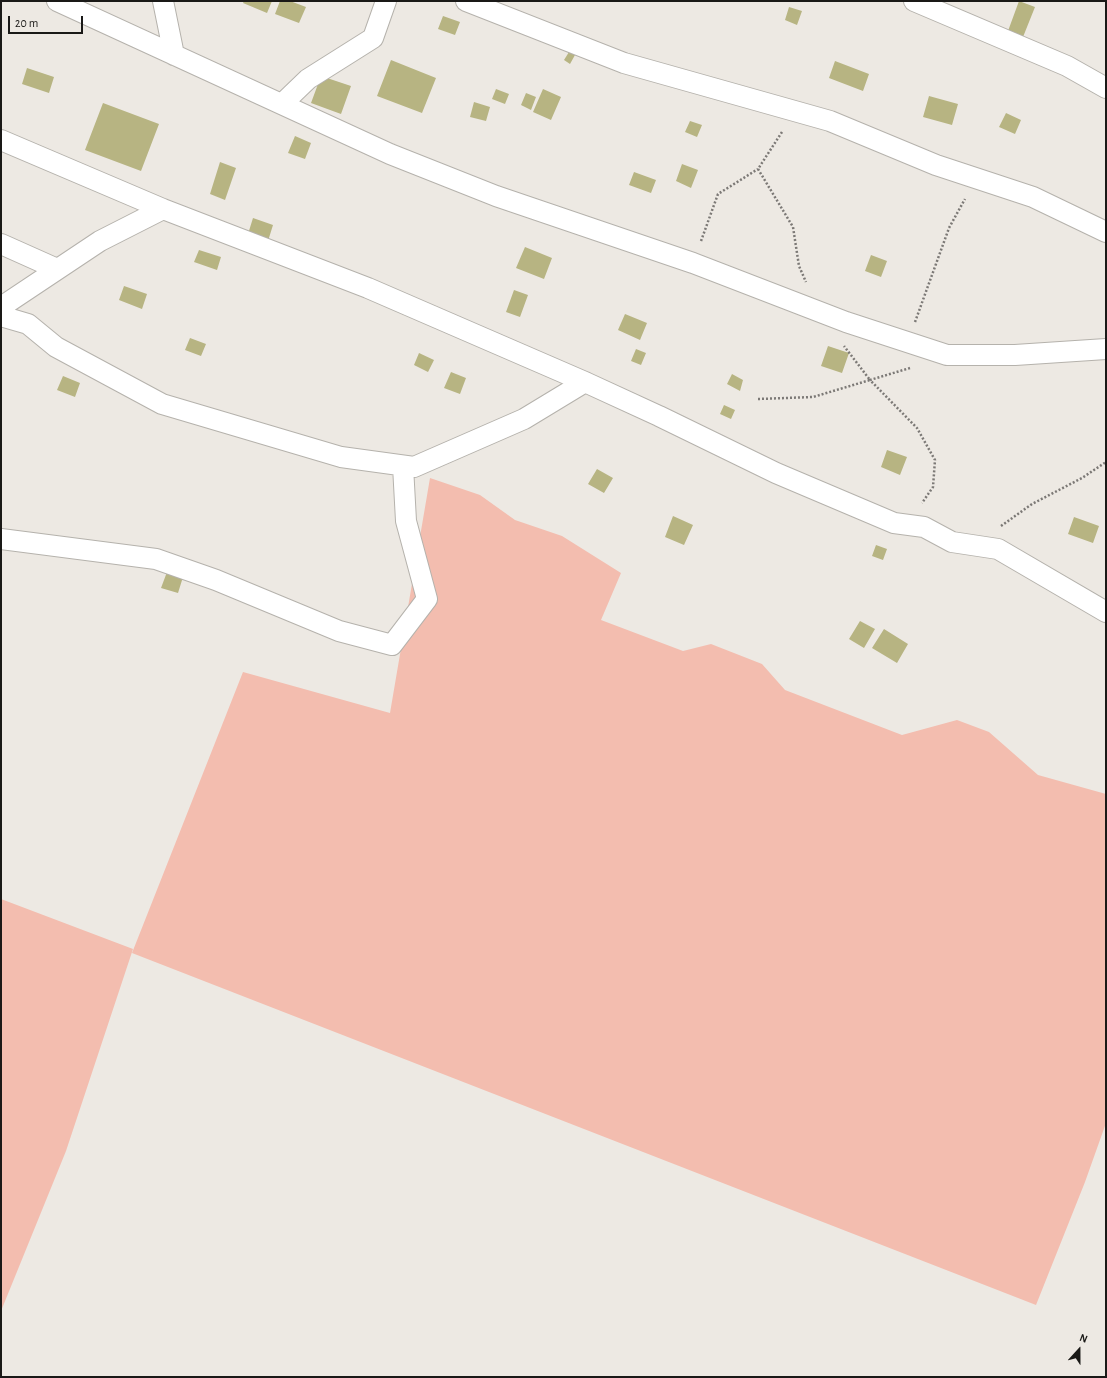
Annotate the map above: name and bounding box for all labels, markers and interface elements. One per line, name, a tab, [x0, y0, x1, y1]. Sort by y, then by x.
scale bar	[10, 8, 85, 34]
text: 20 m	[15, 17, 38, 29]
north arrow	[1059, 1330, 1099, 1370]
text: N	[1078, 1332, 1089, 1345]

